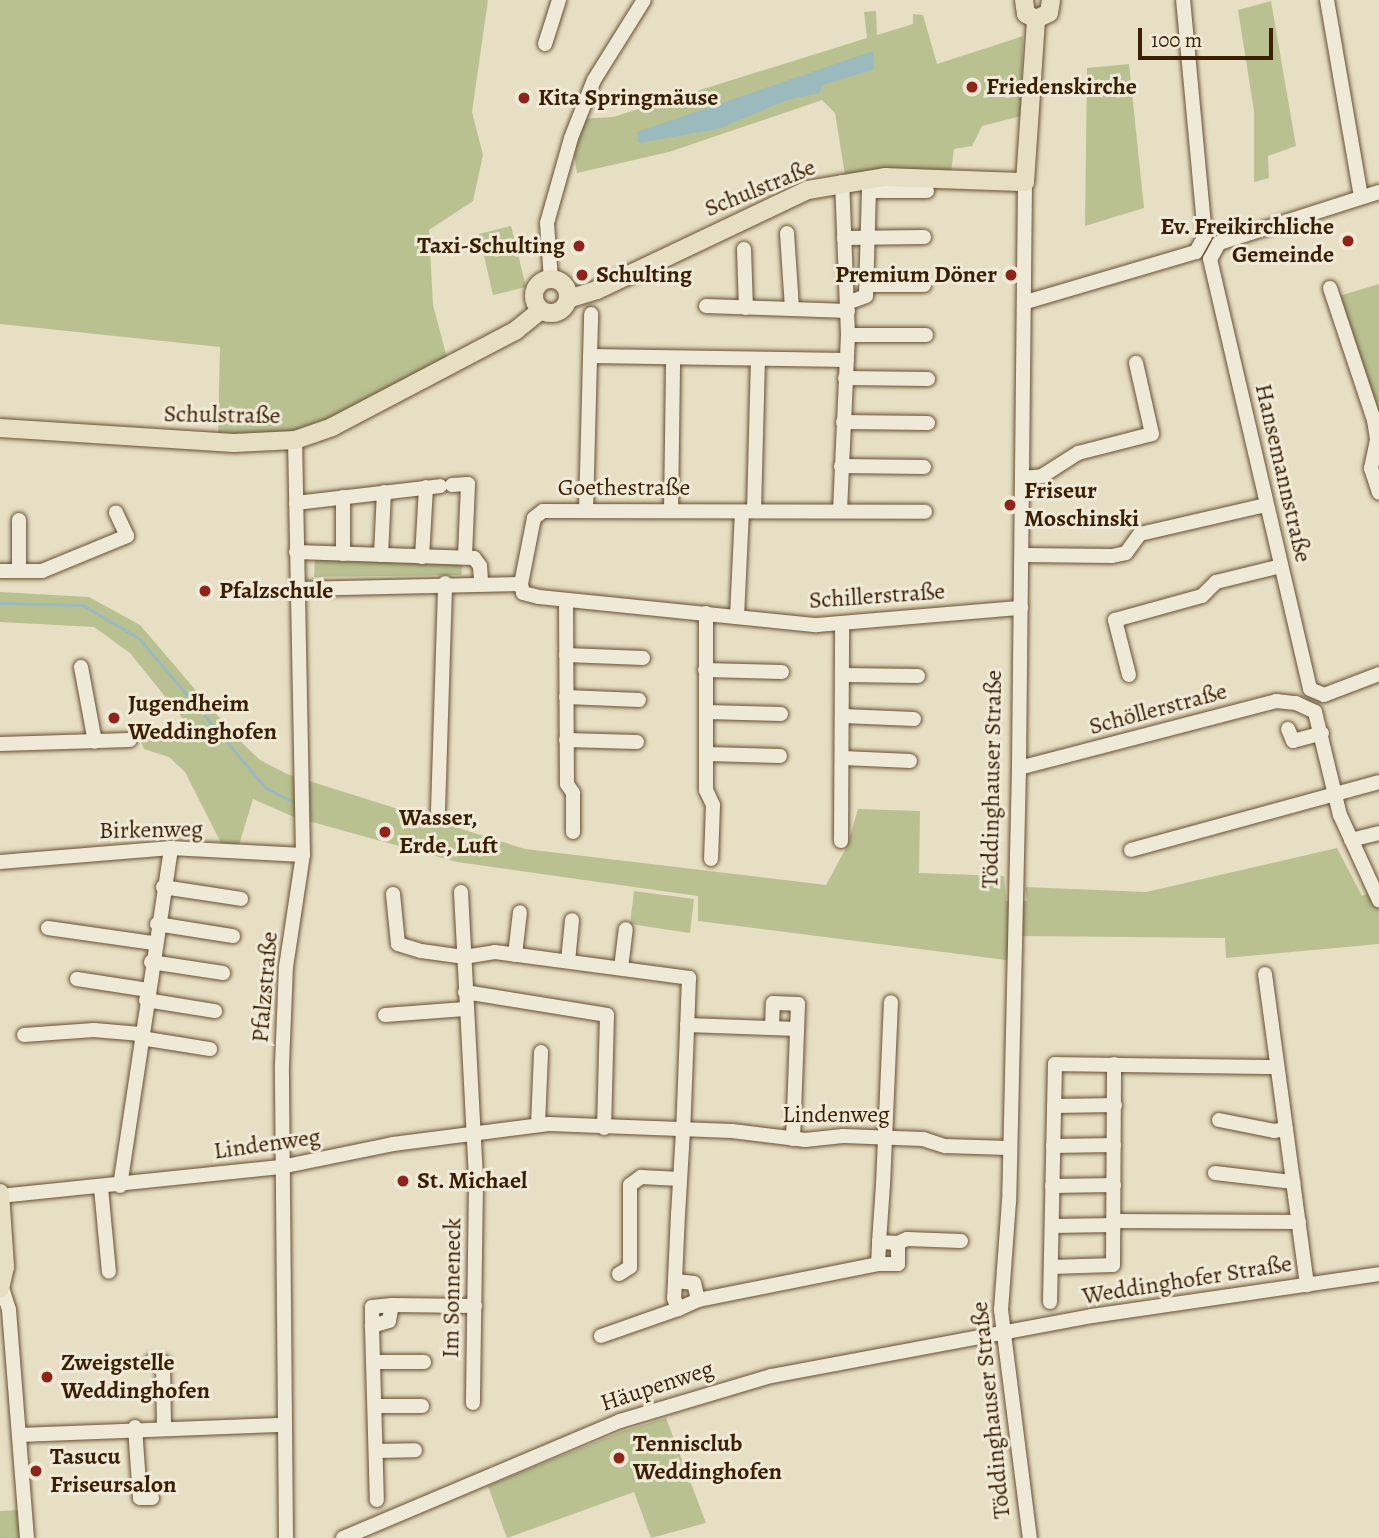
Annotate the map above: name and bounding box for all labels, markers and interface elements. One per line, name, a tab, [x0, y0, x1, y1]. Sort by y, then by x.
scale bar	[1141, 14, 1276, 58]
text: 100 m	[1151, 26, 1202, 54]
place label: Friedenskirche	[986, 73, 1137, 101]
marker: Friedenskirche	[964, 79, 980, 95]
place label: Kita Springmäuse	[538, 84, 718, 112]
marker: Kita Springmäuse	[516, 90, 532, 106]
street label: Schulstraße	[700, 153, 820, 223]
place label: Ev. Freikirchliche Gemeinde	[1160, 213, 1334, 269]
place label: Taxi-Schulting	[417, 232, 565, 260]
marker: Ev. Freikirchliche Gemeinde	[1340, 233, 1356, 249]
marker: Taxi-Schulting	[571, 238, 587, 254]
place label: Schulting	[596, 261, 692, 289]
place label: Premium Döner	[835, 261, 997, 289]
marker: Schulting	[574, 267, 590, 283]
marker: Premium Döner	[1003, 267, 1019, 283]
street label: Hansemannstraße	[1248, 381, 1318, 565]
street label: Schulstraße	[163, 400, 281, 430]
street label: Goethestraße	[558, 474, 690, 502]
place label: Friseur Moschinski	[1024, 477, 1139, 533]
marker: Friseur Moschinski	[1002, 497, 1018, 513]
place label: Pfalzschule	[219, 577, 333, 605]
street label: Schillerstraße	[808, 577, 946, 615]
marker: Pfalzschule	[197, 583, 213, 599]
street label: Töddinghauser Straße	[976, 670, 1008, 888]
street label: Schöllerstraße	[1086, 677, 1230, 741]
place label: Jugendheim Weddinghofen	[128, 690, 277, 746]
marker: Jugendheim Weddinghofen	[106, 710, 122, 726]
place label: Wasser, Erde, Luft	[399, 804, 498, 860]
street label: Birkenweg	[99, 815, 203, 845]
marker: Wasser, Erde, Luft	[377, 824, 393, 840]
street label: Pfalzstraße	[246, 930, 284, 1044]
street label: Lindenweg	[782, 1101, 890, 1129]
street label: Lindenweg	[212, 1122, 322, 1166]
place label: St. Michael	[417, 1167, 528, 1195]
marker: St. Michael	[395, 1173, 411, 1189]
street label: Im Sonneneck	[436, 1218, 468, 1358]
street label: Weddinghofer Straße	[1080, 1249, 1294, 1311]
street label: Töddinghauser Straße	[965, 1300, 1017, 1520]
place label: Zweigstelle Weddinghofen	[61, 1349, 210, 1405]
street label: Häupenweg	[597, 1354, 717, 1418]
marker: Zweigstelle Weddinghofen	[39, 1369, 55, 1385]
place label: Tennisclub Weddinghofen	[633, 1430, 782, 1486]
place label: Tasucu Friseursalon	[50, 1443, 177, 1499]
marker: Tennisclub Weddinghofen	[611, 1450, 627, 1466]
marker: Tasucu Friseursalon	[28, 1463, 44, 1479]

